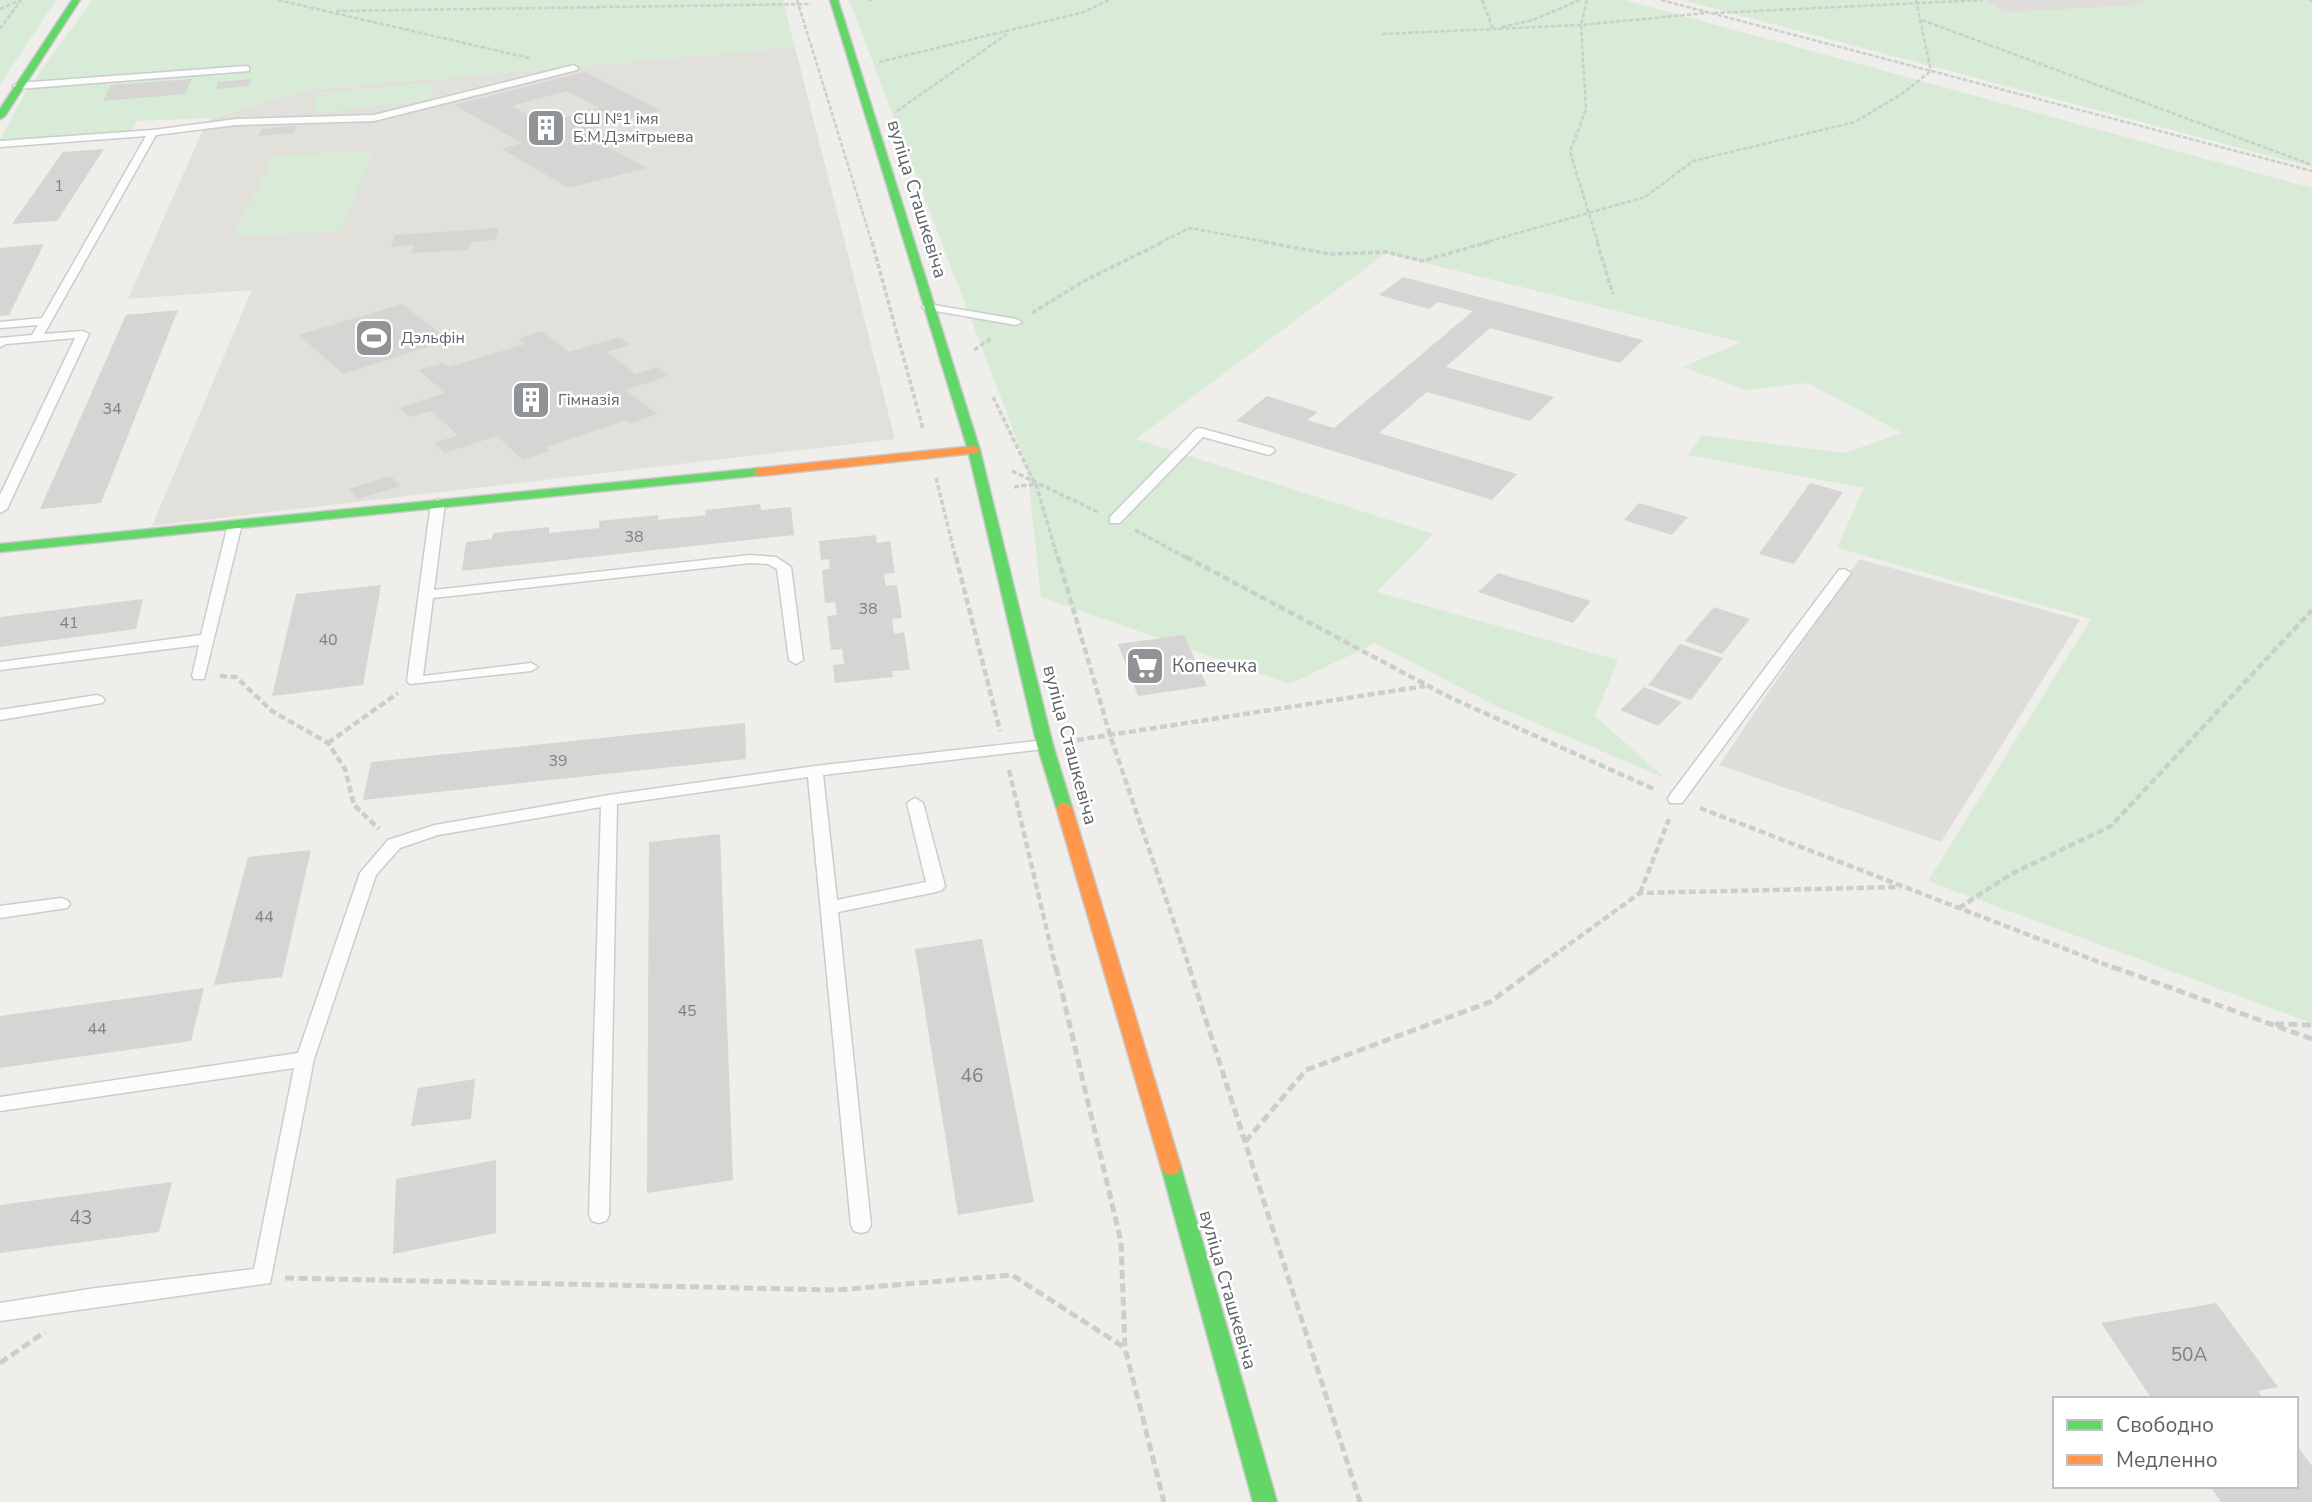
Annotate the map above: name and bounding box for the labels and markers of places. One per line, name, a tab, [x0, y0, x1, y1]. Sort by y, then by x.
building icon: СШ №1 імя Б.М.Дзмітрыева	[525, 107, 567, 149]
place label: СШ №1 імя Б.М.Дзмітрыева	[573, 108, 694, 148]
sports icon: Дэльфін	[353, 317, 395, 359]
place label: Дэльфін	[401, 327, 465, 349]
building icon: Гімназія	[510, 379, 552, 421]
place label: Гімназія	[558, 389, 620, 411]
supermarket icon: Копеечка	[1124, 645, 1166, 687]
place label: Копеечка	[1172, 653, 1257, 679]

